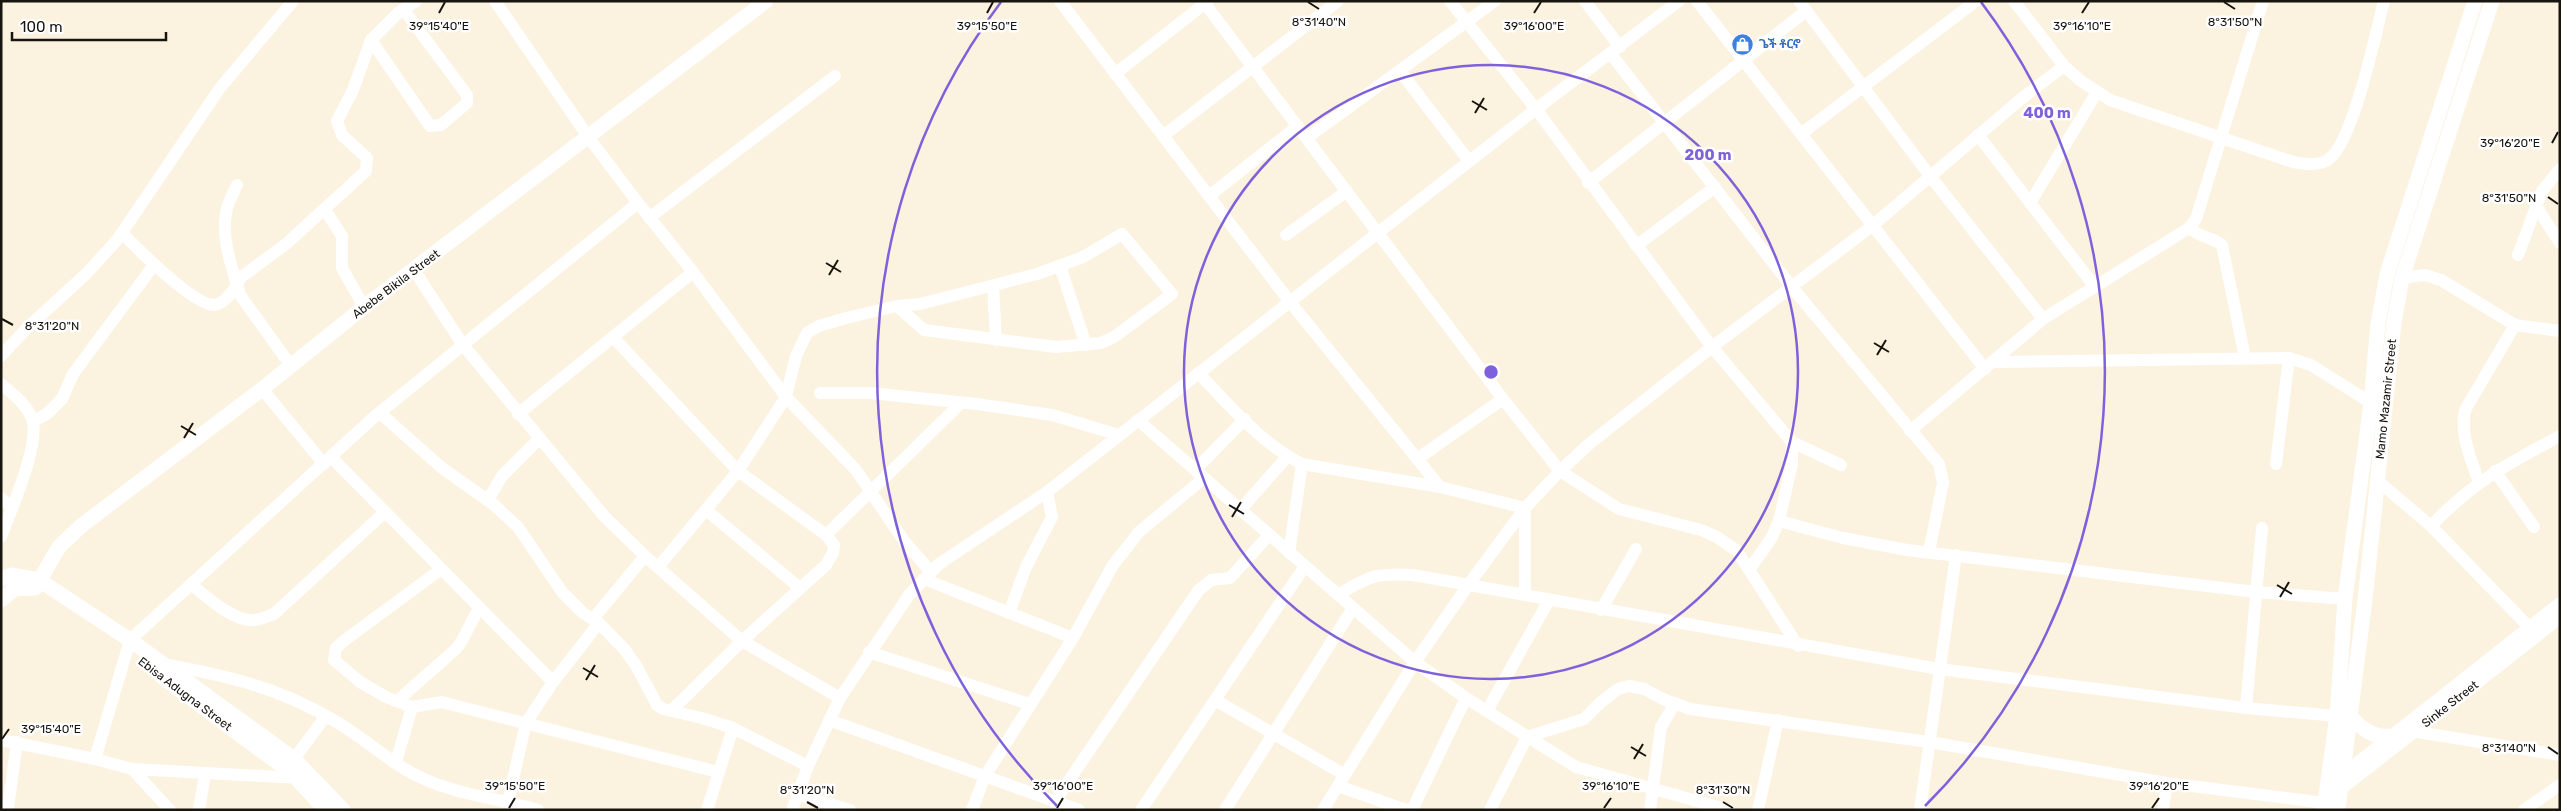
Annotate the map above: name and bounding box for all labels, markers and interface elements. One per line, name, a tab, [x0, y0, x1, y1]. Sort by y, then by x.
scale bar	[12, 10, 166, 42]
text: 8°31'40"N	[1292, 15, 1346, 29]
text: 8°31'50"N	[2208, 15, 2262, 29]
text: 100 m	[20, 18, 62, 36]
text: 39°15'40"E	[409, 19, 469, 33]
text: 39°15'50"E	[957, 19, 1017, 33]
text: 39°16'00"E	[1504, 19, 1564, 33]
text: 39°16'10"E	[2053, 19, 2111, 33]
shop icon: ጌች ቶርኖ	[1731, 32, 1755, 56]
place label: ጌች ቶርኖ	[1759, 37, 1801, 51]
text: 400 m	[2023, 104, 2071, 122]
text: 39°16'20"E	[2480, 136, 2540, 150]
text: 200 m	[1684, 146, 1732, 164]
text: 8°31'50"N	[2482, 191, 2536, 205]
street label: Abebe Bikila Street	[350, 246, 443, 321]
text: 8°31'20"N	[25, 319, 79, 333]
street label: Mamo Mazamir Street	[2373, 338, 2399, 460]
centre of rings	[1482, 363, 1500, 381]
street label: Ebisa Adugna Street	[135, 654, 235, 734]
street label: Sinke Street	[2419, 677, 2481, 730]
text: 39°15'40"E	[21, 722, 81, 736]
text: 8°31'40"N	[2482, 741, 2536, 755]
text: 39°15'50"E	[485, 779, 545, 793]
text: 39°16'00"E	[1033, 779, 1093, 793]
text: 39°16'10"E	[1582, 779, 1640, 793]
text: 39°16'20"E	[2129, 779, 2189, 793]
text: 8°31'20"N	[780, 783, 834, 797]
text: 8°31'30"N	[1696, 783, 1750, 797]

